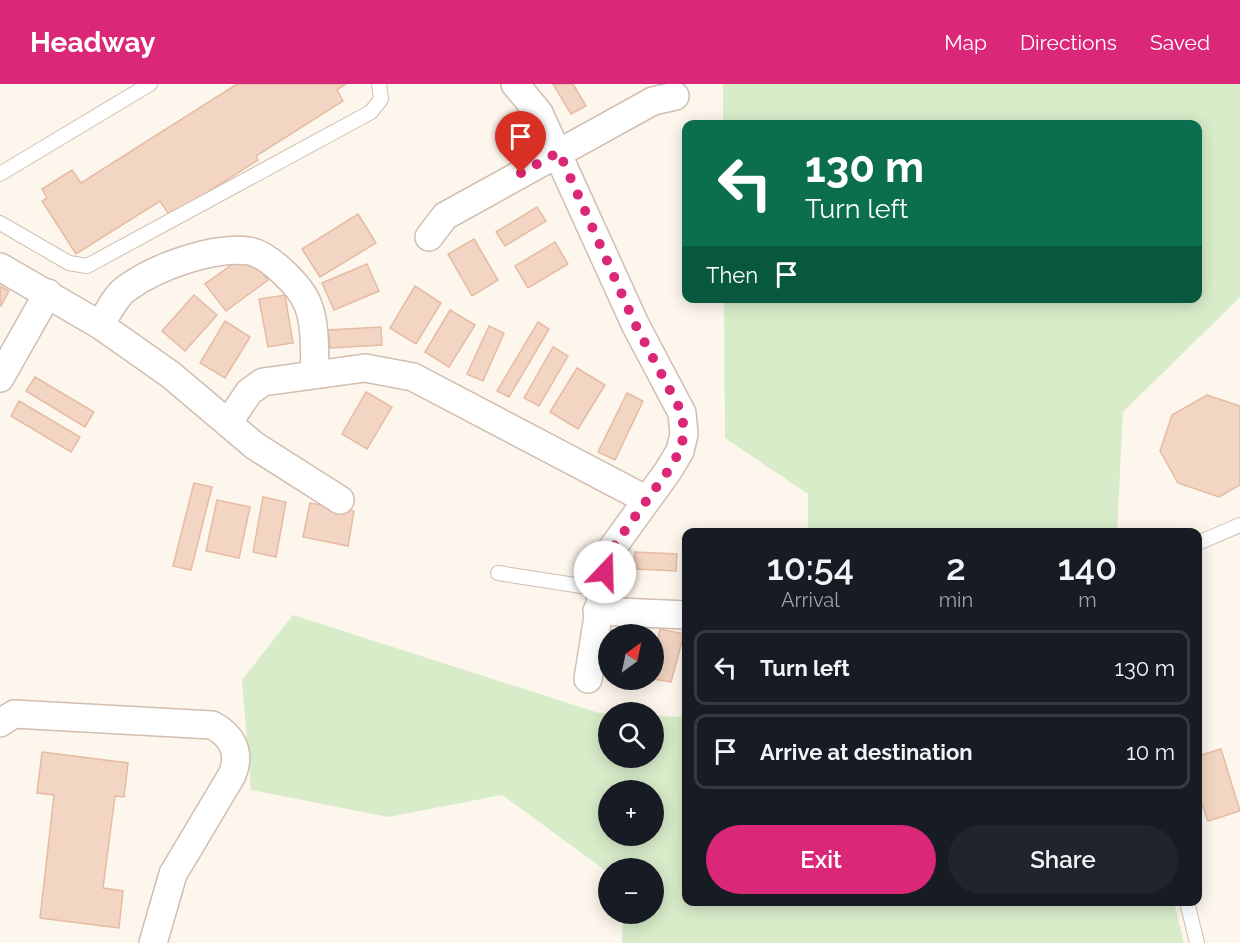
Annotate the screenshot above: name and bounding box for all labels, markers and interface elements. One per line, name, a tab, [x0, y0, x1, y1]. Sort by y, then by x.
text: Headway	[30, 26, 155, 59]
text: Map	[944, 30, 987, 55]
text: Directions	[1020, 30, 1117, 55]
text: Saved	[1150, 30, 1210, 55]
pin	[495, 111, 546, 173]
icon: arrive	[504, 120, 537, 153]
text: 130 m	[805, 143, 924, 192]
icon: left	[706, 144, 784, 222]
text: Turn left	[805, 193, 908, 224]
icon: arrive	[770, 258, 803, 291]
text: Then	[706, 262, 758, 288]
position arrow	[573, 540, 637, 604]
text: 10:54	[767, 546, 854, 588]
text: 2	[946, 546, 966, 588]
text: 140	[1058, 546, 1117, 588]
text: Arrival	[781, 588, 840, 612]
text: min	[939, 588, 973, 612]
text: m	[1078, 588, 1097, 612]
north arrow	[598, 624, 664, 690]
map controls	[598, 624, 664, 924]
icon: left	[709, 651, 742, 684]
text: Turn left	[760, 655, 850, 681]
text: 130 m	[1115, 655, 1175, 681]
button: search	[598, 702, 664, 768]
icon: arrive	[709, 735, 742, 768]
text: Arrive at destination	[760, 739, 973, 765]
text: 10 m	[1126, 739, 1175, 765]
button: +	[598, 780, 664, 846]
button: Exit	[706, 825, 936, 894]
button: Share	[948, 825, 1178, 894]
button: −	[598, 858, 664, 924]

